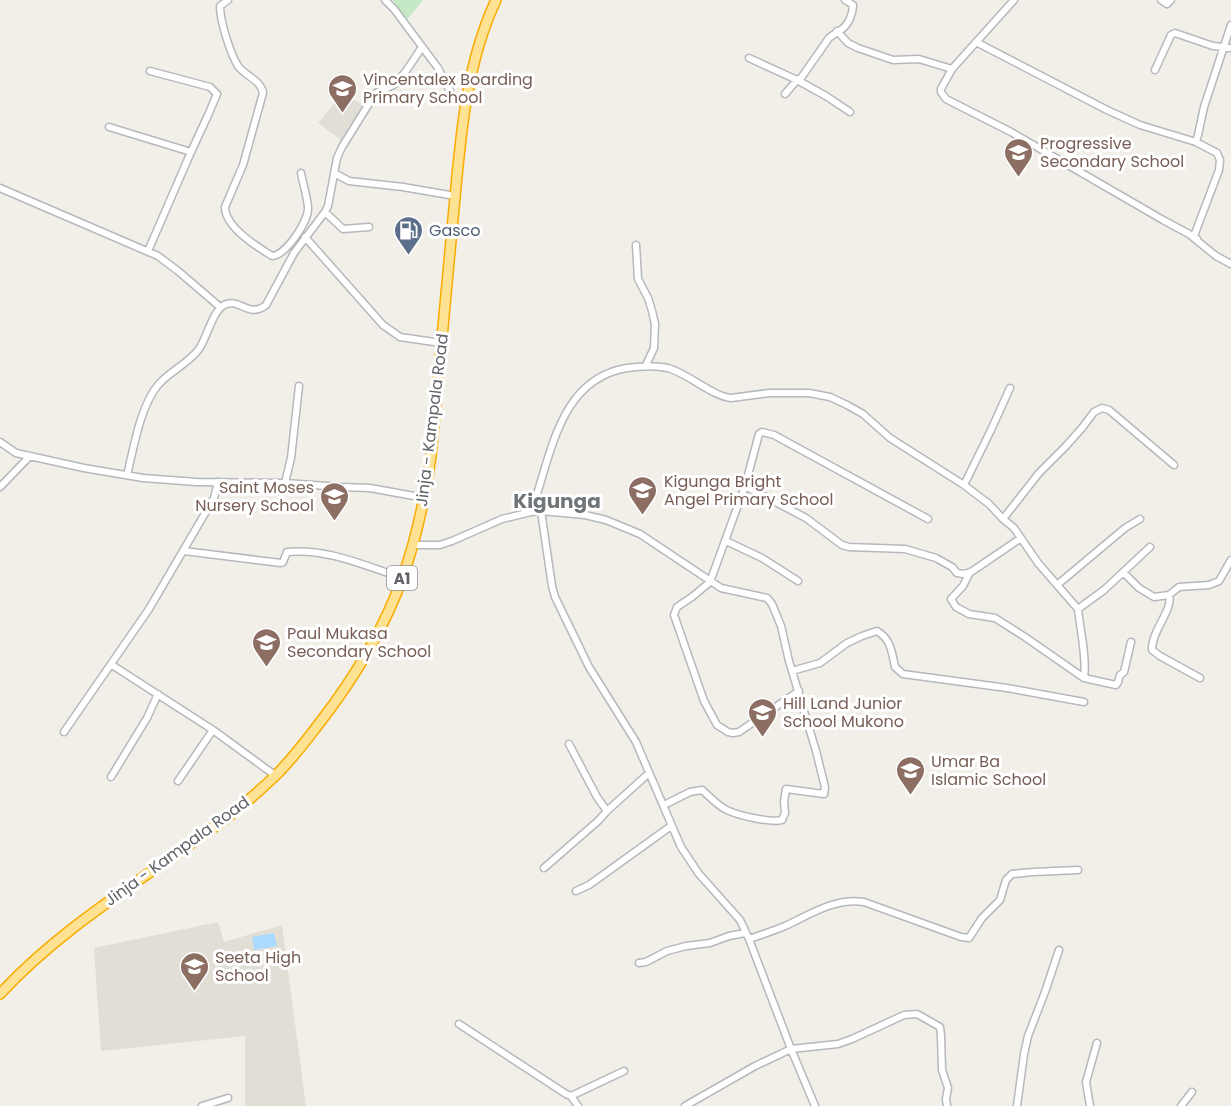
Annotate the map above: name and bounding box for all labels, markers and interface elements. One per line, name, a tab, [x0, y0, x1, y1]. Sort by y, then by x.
place label: Vincentalex Boarding Primary School	[363, 68, 533, 109]
school or university icon: Vincentalex Boarding Primary School	[326, 72, 358, 114]
place label: Progressive Secondary School	[1040, 132, 1184, 173]
school or university icon: Progressive Secondary School	[1003, 136, 1035, 178]
fuel station icon: Gasco	[392, 214, 424, 256]
place label: Gasco	[429, 219, 481, 242]
street label: Jinja - Kampala Road	[410, 332, 454, 508]
place label: Kigunga Bright Angel Primary School	[664, 470, 833, 511]
school or university icon: Kigunga Bright Angel Primary School	[627, 474, 659, 516]
place label: Saint Moses Nursery School	[195, 476, 314, 517]
school or university icon: Saint Moses Nursery School	[319, 480, 351, 522]
district label: Kigunga	[513, 487, 601, 515]
road number: A1	[387, 566, 417, 590]
place label: Paul Mukasa Secondary School	[287, 622, 431, 663]
school or university icon: Paul Mukasa Secondary School	[250, 626, 282, 668]
place label: Hill Land Junior School Mukono	[783, 692, 904, 733]
school or university icon: Hill Land Junior School Mukono	[746, 696, 778, 738]
place label: Umar Ba Islamic School	[931, 750, 1046, 791]
school or university icon: Umar Ba Islamic School	[894, 754, 926, 796]
street label: Jinja - Kampala Road	[100, 791, 254, 911]
place label: Seeta High School	[215, 946, 301, 987]
school or university icon: Seeta High School	[178, 950, 210, 992]

